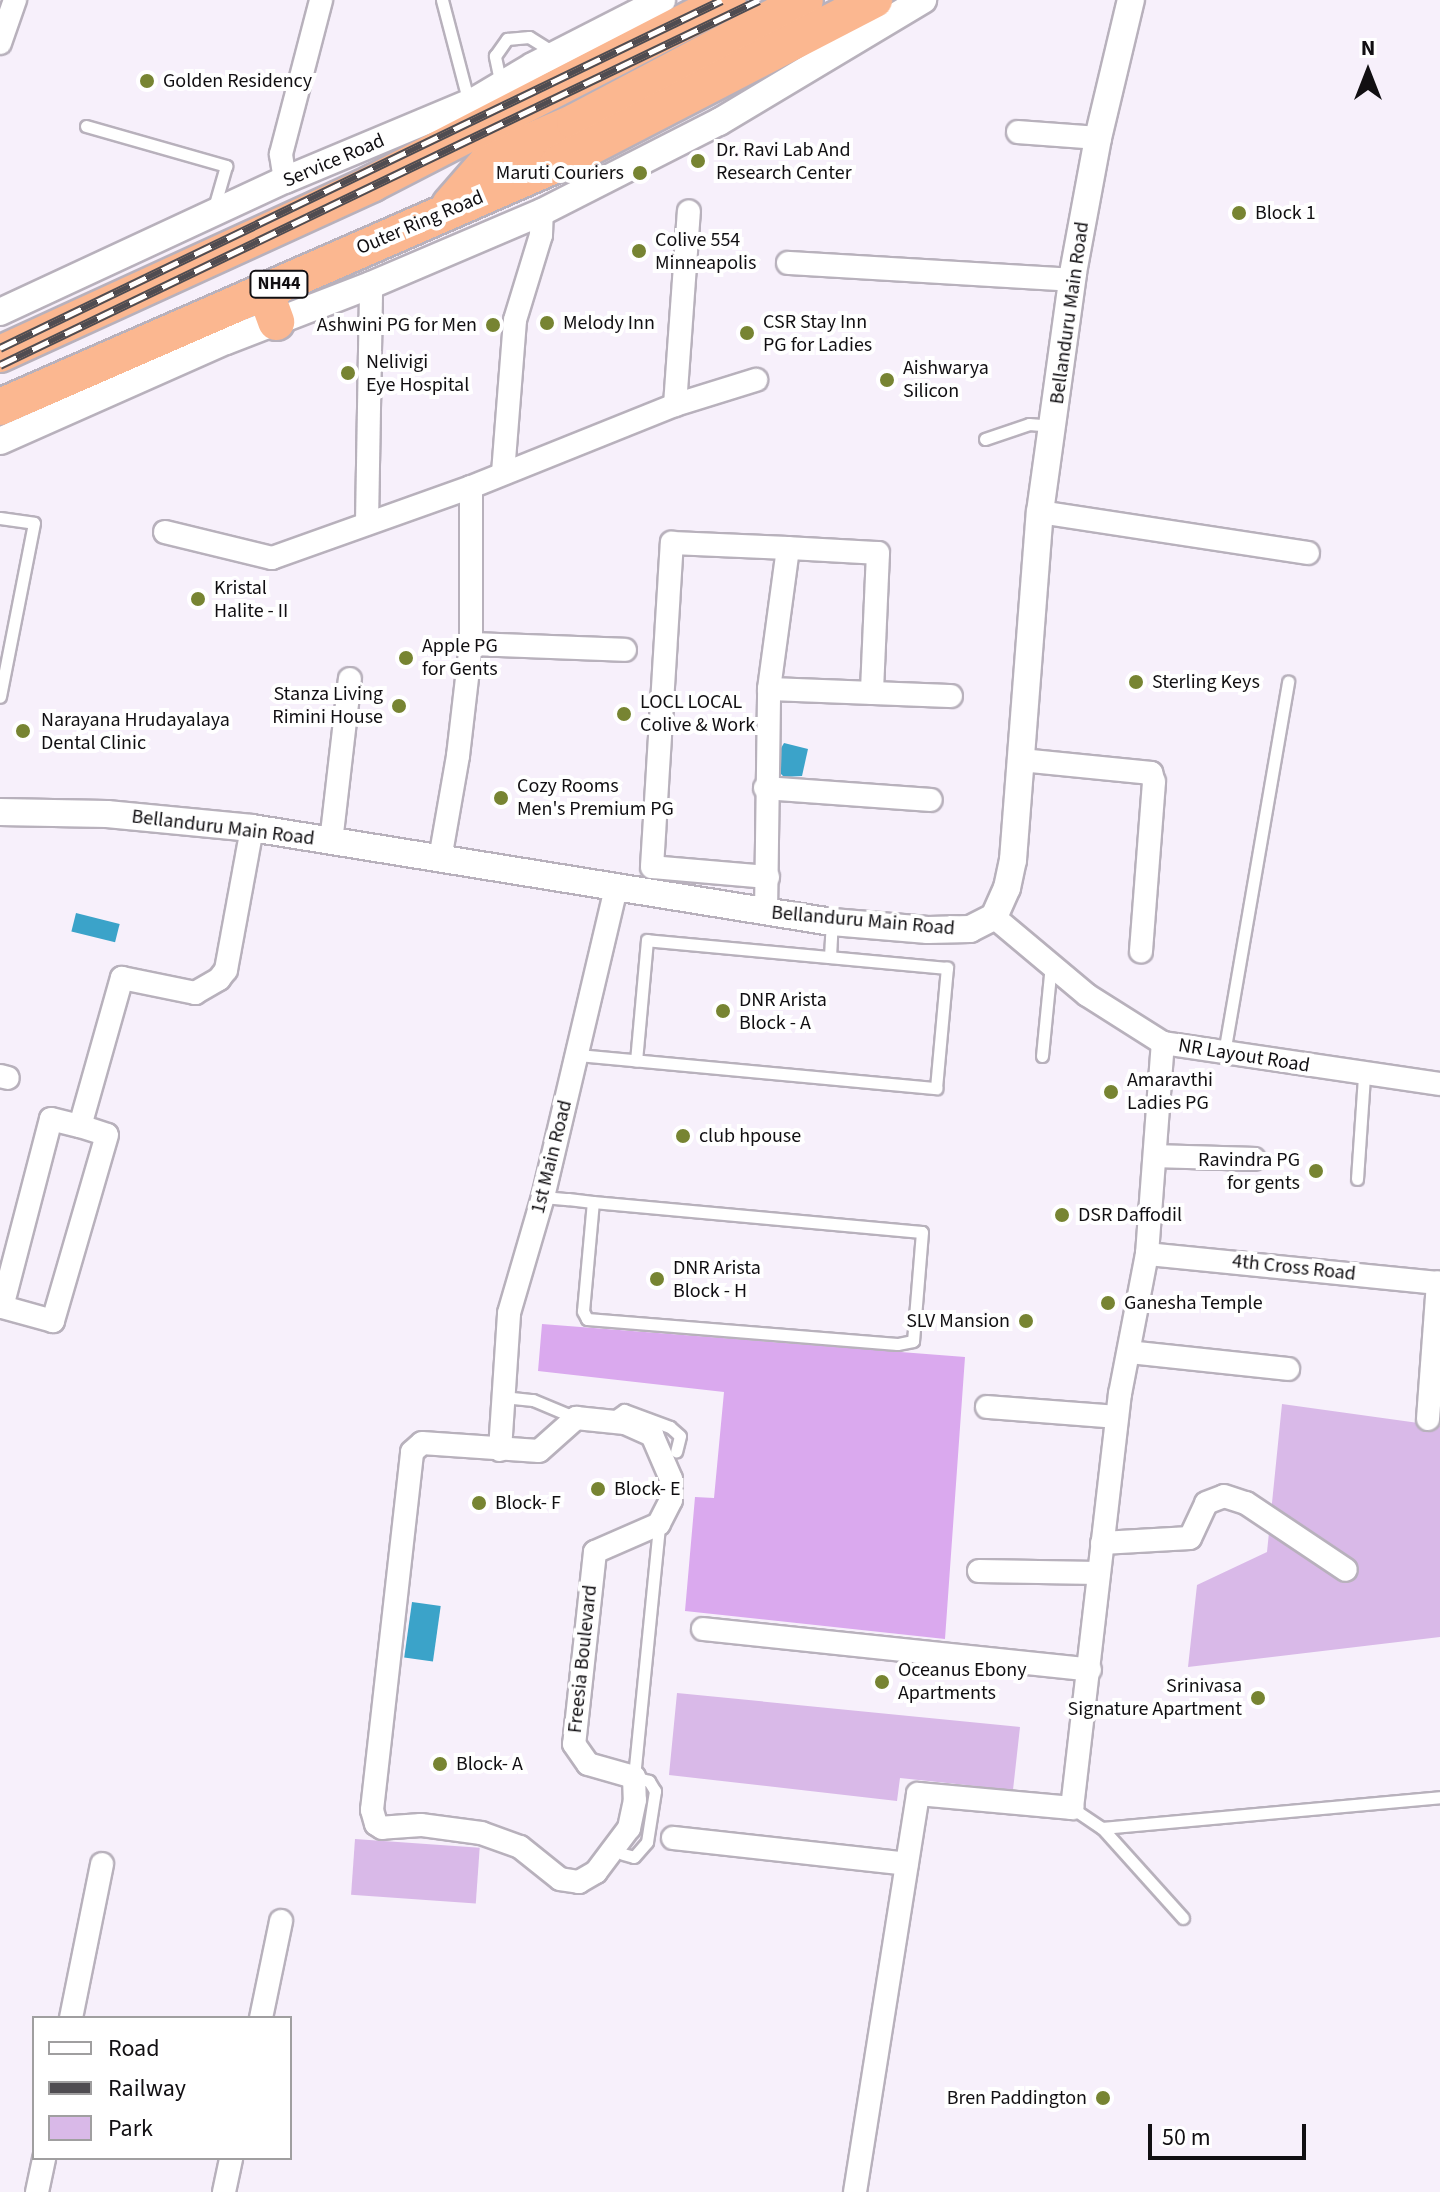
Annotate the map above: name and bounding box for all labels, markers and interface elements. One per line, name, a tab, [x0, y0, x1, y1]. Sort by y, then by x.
north arrow	[1328, 32, 1408, 112]
text: N	[1361, 32, 1375, 64]
place label: Golden Residency	[163, 69, 312, 93]
marker: Golden Residency	[138, 72, 156, 90]
street label: Service Road	[280, 129, 388, 193]
place label: Dr. Ravi Lab And Research Center	[716, 138, 852, 185]
marker: Dr. Ravi Lab And Research Center	[687, 150, 709, 172]
place label: Maruti Couriers	[496, 161, 624, 185]
marker: Maruti Couriers	[631, 164, 649, 182]
street label: Outer Ring Road	[353, 185, 487, 261]
place label: Block 1	[1255, 201, 1316, 225]
marker: Block 1	[1230, 204, 1248, 222]
street label: Bellanduru Main Road	[1045, 220, 1095, 406]
place label: Colive 554 Minneapolis	[655, 228, 756, 275]
marker: Colive 554 Minneapolis	[630, 242, 648, 260]
road number: NH44	[249, 270, 309, 298]
place label: CSR Stay Inn PG for Ladies	[763, 310, 872, 357]
place label: Melody Inn	[563, 311, 655, 335]
place label: Ashwini PG for Men	[317, 313, 477, 337]
marker: Melody Inn	[538, 314, 556, 332]
marker: Ashwini PG for Men	[484, 316, 502, 334]
marker: CSR Stay Inn PG for Ladies	[738, 324, 756, 342]
place label: Nelivigi Eye Hospital	[366, 350, 469, 397]
place label: Aishwarya Silicon	[903, 356, 989, 403]
marker: Nelivigi Eye Hospital	[337, 362, 359, 384]
marker: Aishwarya Silicon	[878, 371, 896, 389]
place label: Kristal Halite - II	[214, 576, 288, 623]
marker: Kristal Halite - II	[189, 590, 207, 608]
place label: Apple PG for Gents	[422, 634, 498, 681]
marker: Apple PG for Gents	[397, 649, 415, 667]
place label: Sterling Keys	[1152, 670, 1260, 694]
marker: Sterling Keys	[1127, 673, 1145, 691]
place label: Stanza Living Rimini House	[272, 682, 383, 729]
place label: LOCL LOCAL Colive & Work	[640, 690, 755, 737]
marker: Stanza Living Rimini House	[390, 697, 408, 715]
marker: LOCL LOCAL Colive & Work	[615, 705, 633, 723]
place label: Narayana Hrudayalaya Dental Clinic	[41, 708, 230, 755]
marker: Narayana Hrudayalaya Dental Clinic	[12, 720, 34, 742]
place label: Cozy Rooms Men's Premium PG	[517, 774, 674, 821]
marker: Cozy Rooms Men's Premium PG	[492, 789, 510, 807]
street label: Bellanduru Main Road	[130, 805, 316, 851]
street label: Bellanduru Main Road	[770, 901, 956, 941]
place label: DNR Arista Block - A	[739, 988, 827, 1035]
marker: DNR Arista Block - A	[714, 1002, 732, 1020]
street label: NR Layout Road	[1177, 1034, 1311, 1078]
place label: Amaravthi Ladies PG	[1127, 1068, 1213, 1115]
marker: Amaravthi Ladies PG	[1102, 1083, 1120, 1101]
street label: 1st Main Road	[526, 1098, 578, 1216]
place label: club hpouse	[699, 1124, 801, 1148]
marker: club hpouse	[674, 1127, 692, 1145]
place label: Ravindra PG for gents	[1198, 1148, 1300, 1195]
marker: Ravindra PG for gents	[1307, 1162, 1325, 1180]
place label: DSR Daffodil	[1078, 1203, 1182, 1227]
marker: DSR Daffodil	[1053, 1206, 1071, 1224]
street label: 4th Cross Road	[1231, 1250, 1357, 1286]
place label: DNR Arista Block - H	[673, 1256, 761, 1303]
marker: DNR Arista Block - H	[648, 1270, 666, 1288]
place label: Ganesha Temple	[1124, 1291, 1263, 1315]
marker: Ganesha Temple	[1099, 1294, 1117, 1312]
place label: SLV Mansion	[906, 1309, 1010, 1333]
marker: SLV Mansion	[1017, 1312, 1035, 1330]
place label: Block- E	[614, 1477, 681, 1501]
marker: Block- E	[589, 1480, 607, 1498]
place label: Block- F	[495, 1491, 561, 1515]
marker: Block- F	[470, 1494, 488, 1512]
street label: Freesia Boulevard	[563, 1584, 603, 1734]
place label: Oceanus Ebony Apartments	[898, 1658, 1027, 1705]
marker: Oceanus Ebony Apartments	[873, 1673, 891, 1691]
place label: Srinivasa Signature Apartment	[1068, 1674, 1242, 1721]
marker: Srinivasa Signature Apartment	[1249, 1689, 1267, 1707]
place label: Block- A	[456, 1752, 523, 1776]
marker: Block- A	[431, 1755, 449, 1773]
legend	[32, 2016, 292, 2160]
text: Road	[108, 2031, 160, 2066]
text: Railway	[108, 2071, 186, 2106]
place label: Bren Paddington	[947, 2086, 1087, 2110]
marker: Bren Paddington	[1094, 2089, 1112, 2107]
scale bar	[1152, 2108, 1310, 2158]
text: Park	[108, 2111, 153, 2146]
text: 50 m	[1162, 2120, 1211, 2155]

